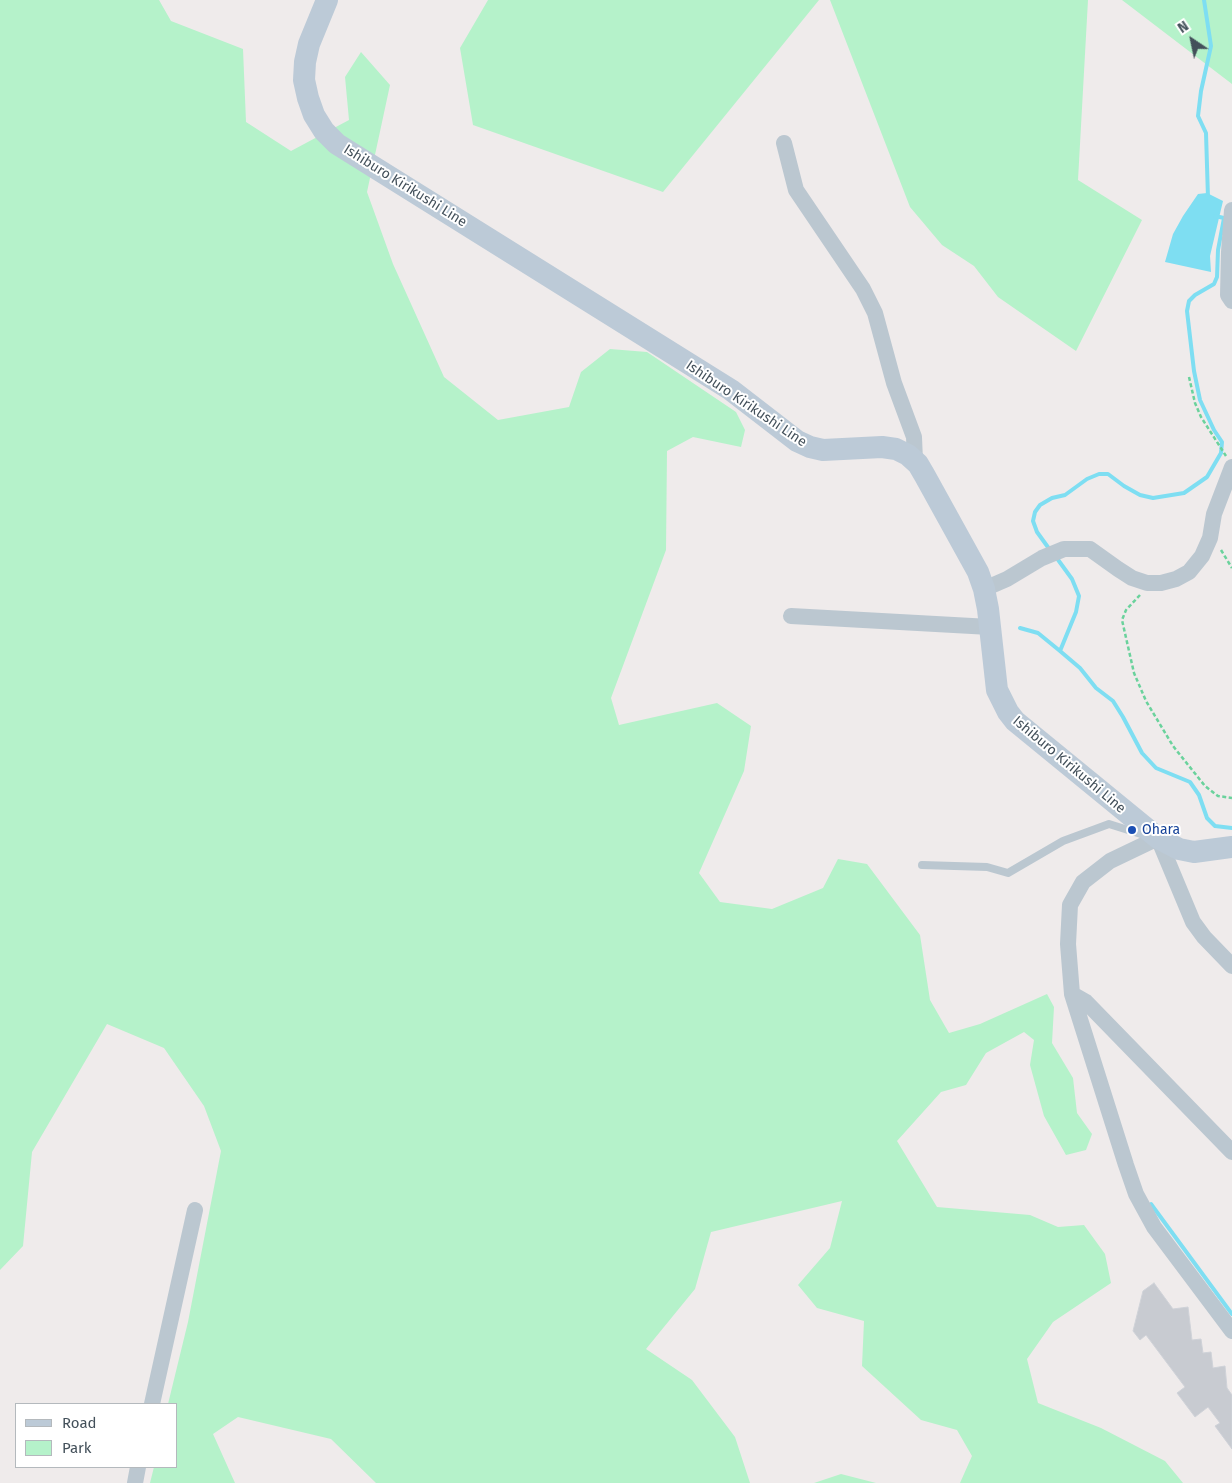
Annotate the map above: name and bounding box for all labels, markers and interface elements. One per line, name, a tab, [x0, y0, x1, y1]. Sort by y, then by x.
north arrow	[1167, 15, 1217, 65]
text: N	[1175, 18, 1192, 37]
street label: Ishiburo Kirikushi Line	[340, 141, 470, 231]
street label: Ishiburo Kirikushi Line	[682, 357, 810, 451]
street label: Ishiburo Kirikushi Line	[1009, 713, 1129, 817]
place label: Ohara	[1142, 822, 1180, 838]
marker: Ohara	[1126, 824, 1138, 836]
legend	[15, 1403, 178, 1468]
text: Road	[62, 1414, 97, 1432]
text: Park	[62, 1439, 92, 1457]

